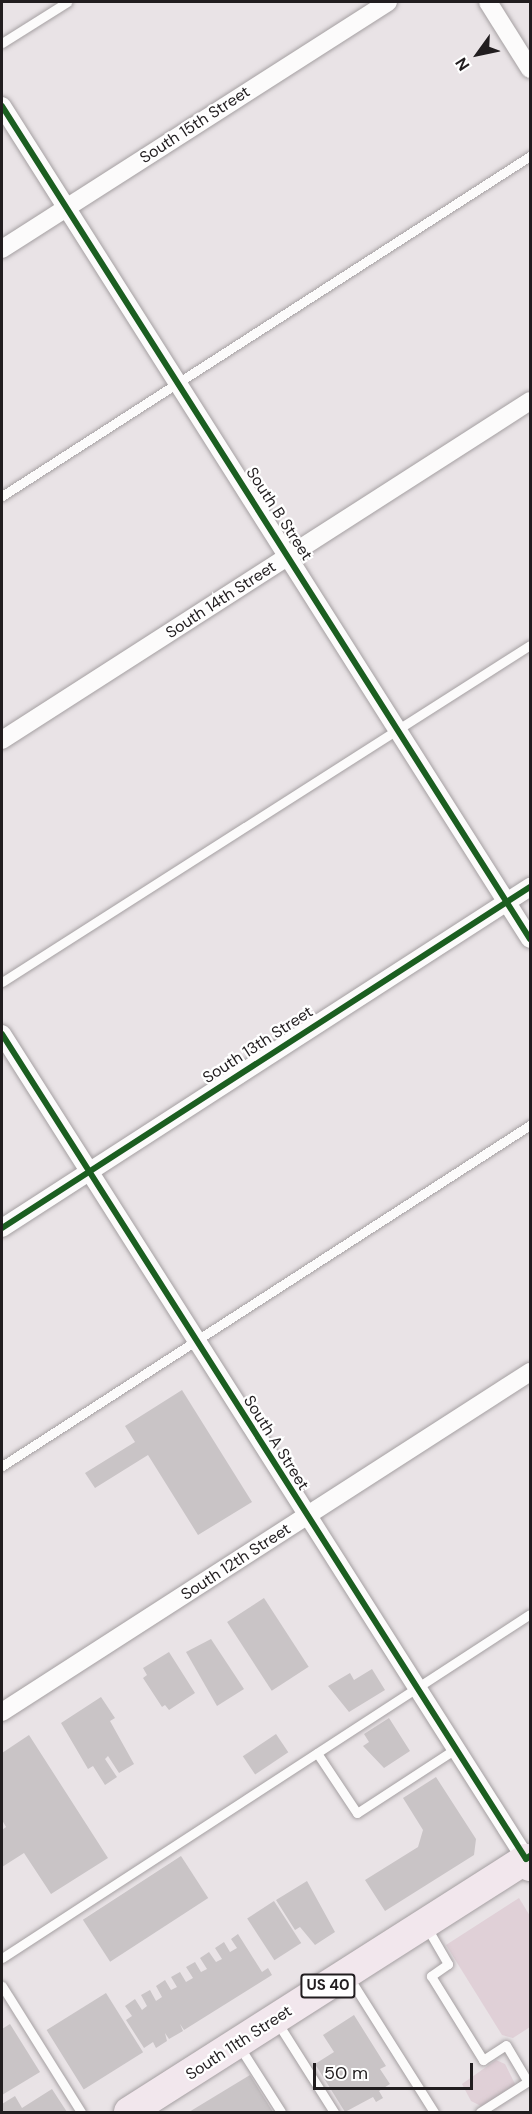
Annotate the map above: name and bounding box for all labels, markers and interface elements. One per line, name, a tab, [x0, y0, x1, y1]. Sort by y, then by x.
north arrow	[448, 24, 508, 84]
text: N	[451, 53, 474, 75]
street label: South 15th Street	[136, 82, 254, 168]
street label: South B Street	[242, 464, 316, 564]
street label: South 14th Street	[162, 557, 280, 643]
street label: South 13th Street	[199, 1002, 317, 1088]
street label: South A Street	[239, 1392, 313, 1494]
street label: South 12th Street	[178, 1519, 294, 1605]
road number: US 40	[300, 1974, 356, 1998]
street label: South 11th Street	[182, 2002, 296, 2084]
scale bar	[316, 2051, 476, 2089]
text: 50 m	[324, 2061, 368, 2085]

